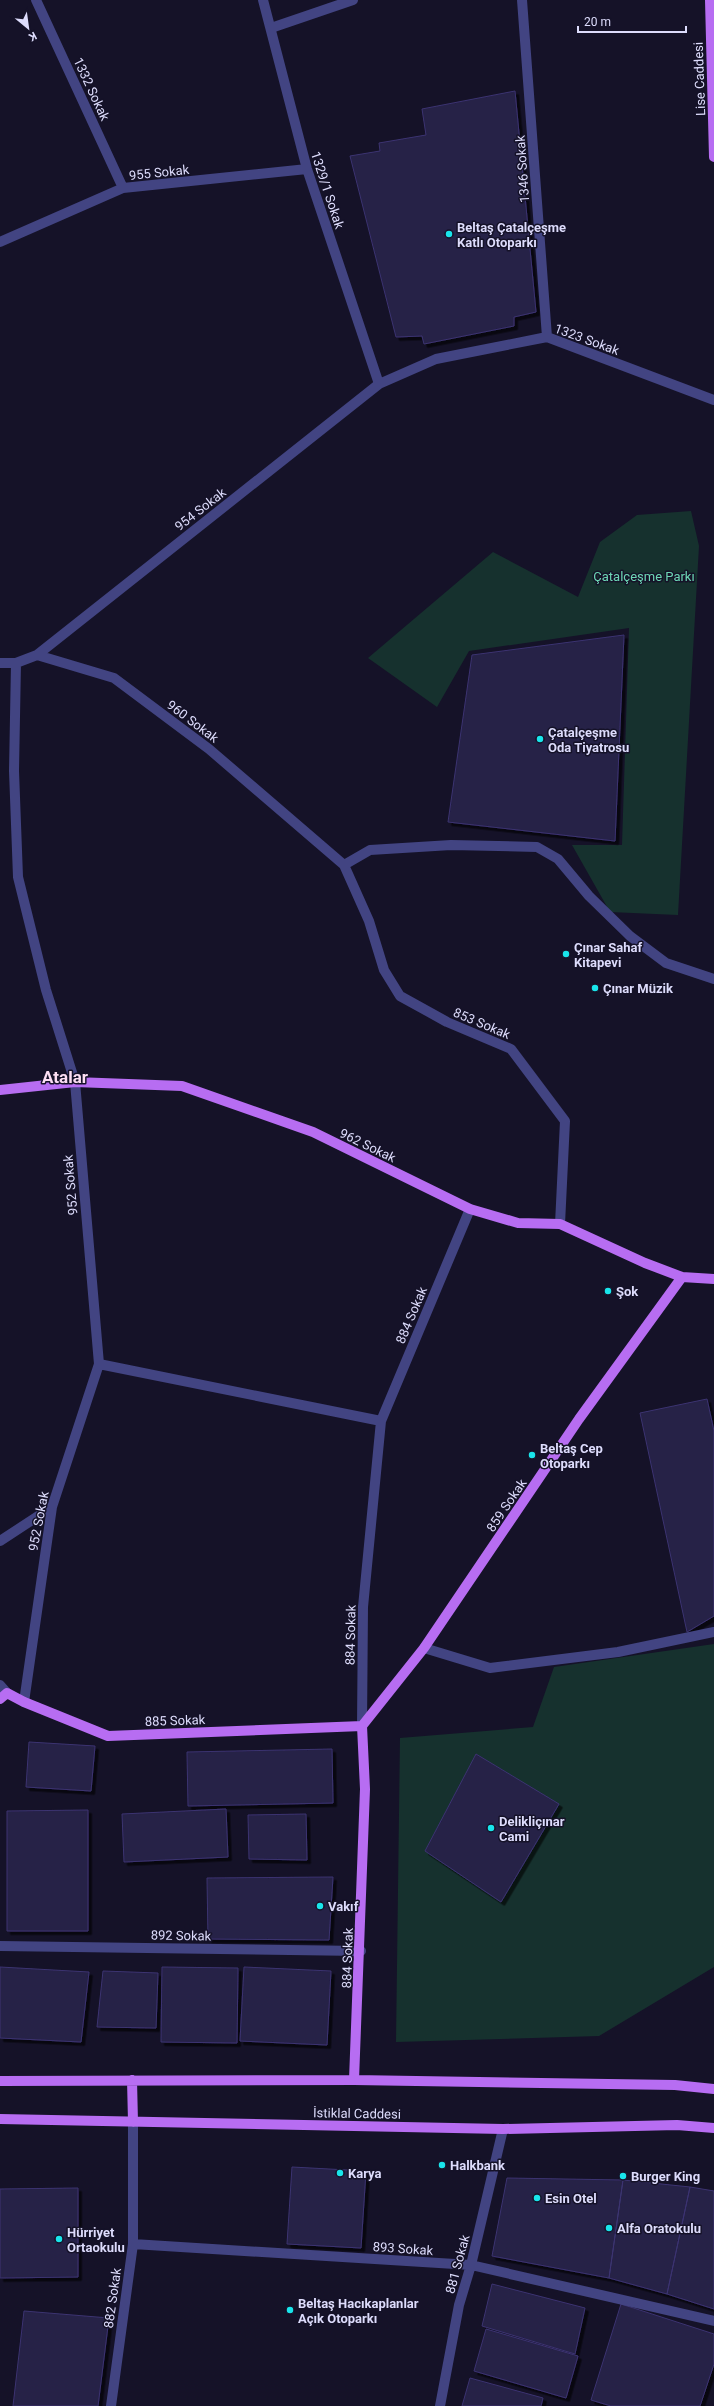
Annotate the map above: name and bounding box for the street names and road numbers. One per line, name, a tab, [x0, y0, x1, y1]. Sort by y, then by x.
street label: Lise Caddesi	[691, 42, 708, 116]
street label: 1332 Sokak	[70, 55, 113, 123]
street label: 1346 Sokak	[513, 134, 532, 203]
street label: 1329/1 Sokak	[308, 150, 347, 231]
street label: 955 Sokak	[128, 162, 190, 183]
street label: 1323 Sokak	[552, 321, 622, 358]
street label: 954 Sokak	[172, 485, 229, 534]
street label: 960 Sokak	[164, 697, 222, 746]
street label: 853 Sokak	[451, 1005, 513, 1042]
street label: 962 Sokak	[337, 1125, 399, 1166]
street label: 952 Sokak	[60, 1154, 81, 1216]
street label: 884 Sokak	[393, 1284, 430, 1346]
street label: 859 Sokak	[483, 1476, 530, 1535]
street label: 952 Sokak	[25, 1490, 52, 1552]
street label: 884 Sokak	[342, 1604, 359, 1665]
street label: 885 Sokak	[145, 1712, 206, 1729]
street label: 892 Sokak	[151, 1927, 212, 1944]
street label: 884 Sokak	[339, 1927, 356, 1989]
street label: İstiklal Caddesi	[313, 2105, 401, 2122]
street label: 881 Sokak	[442, 2233, 473, 2295]
street label: 893 Sokak	[372, 2239, 434, 2258]
street label: 882 Sokak	[101, 2267, 124, 2329]

